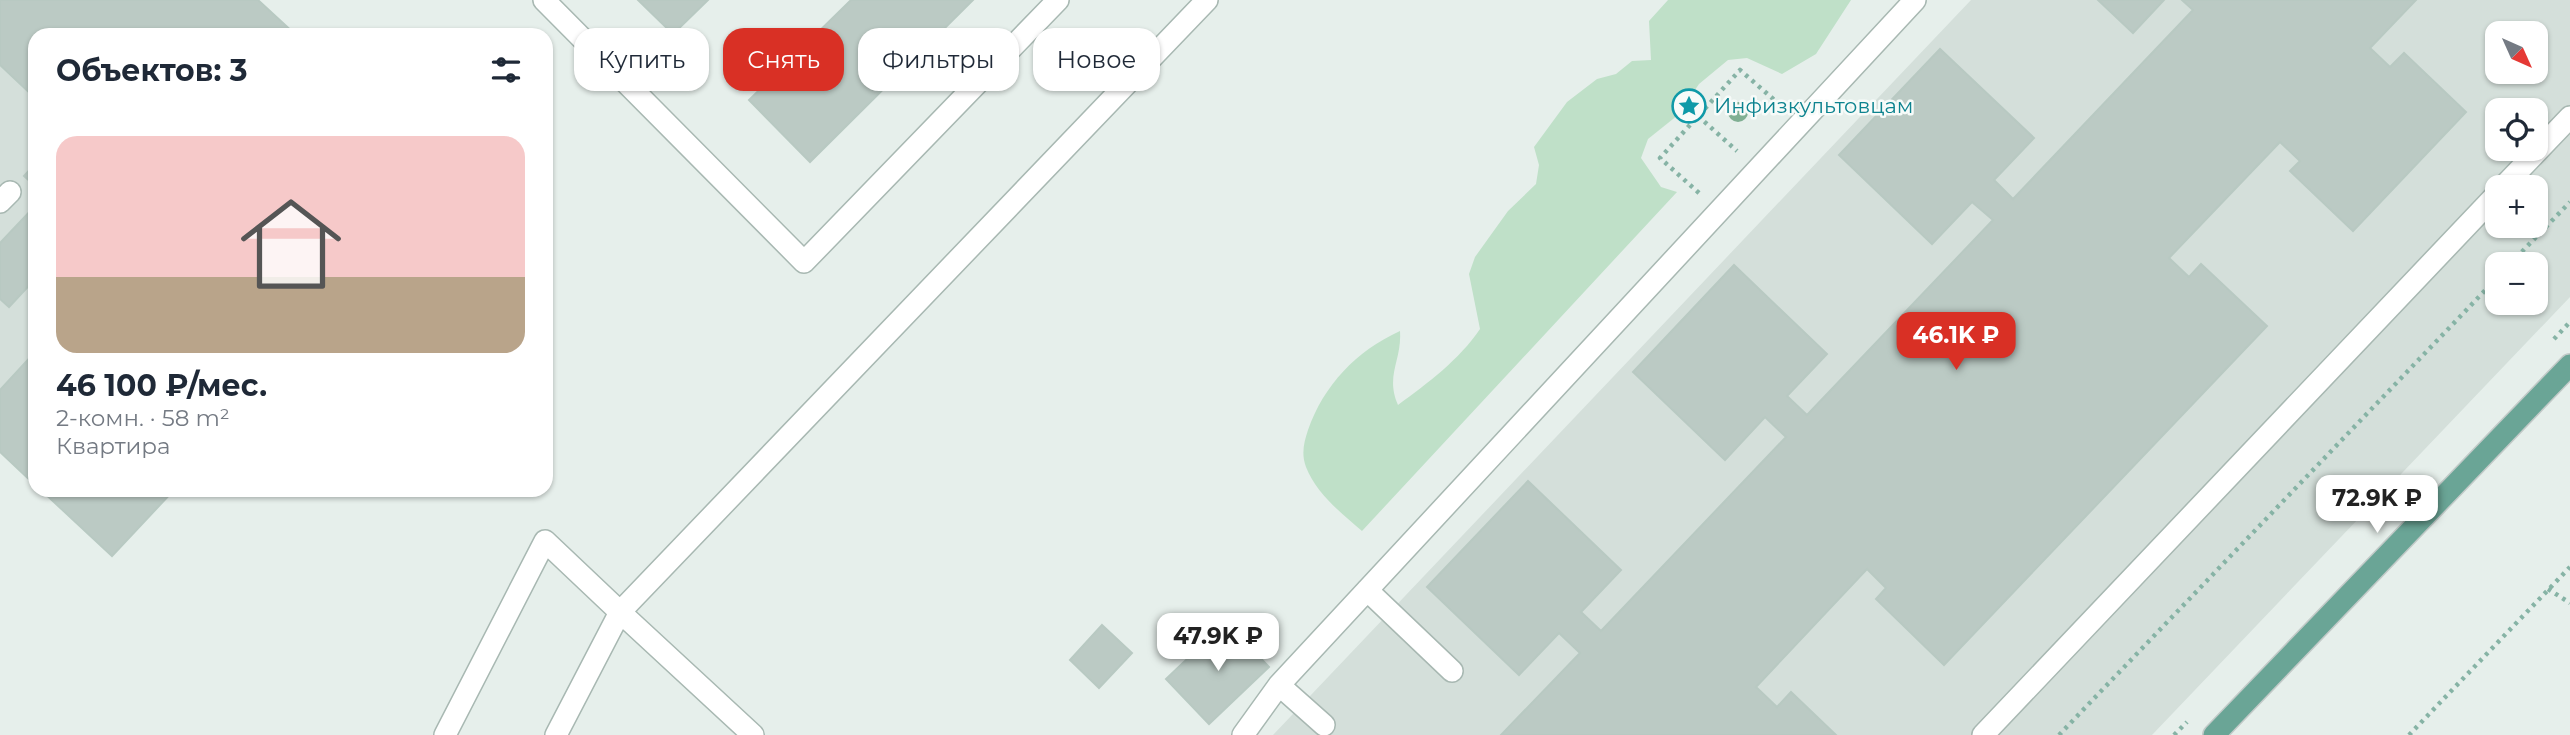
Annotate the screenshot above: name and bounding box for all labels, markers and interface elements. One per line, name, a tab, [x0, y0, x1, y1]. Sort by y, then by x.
north arrow	[2485, 21, 2548, 84]
map controls	[2485, 21, 2548, 315]
chip: Купить	[574, 28, 709, 91]
chip: Снять	[723, 28, 844, 91]
chip: Фильтры	[858, 28, 1019, 91]
chip: Новое	[1033, 28, 1160, 91]
icon: filters	[487, 51, 525, 89]
text: Объектов: 3	[56, 52, 248, 89]
place icon: Инфизкультовцам	[1670, 87, 1708, 125]
place label: Инфизкультовцам	[1714, 93, 1913, 118]
button: locate	[2485, 98, 2548, 161]
button: +	[2485, 175, 2548, 238]
icon: home	[228, 181, 354, 307]
button: −	[2485, 252, 2548, 315]
pin: 46.1K ₽	[1891, 312, 2021, 372]
text: 46.1K ₽	[1913, 321, 1999, 349]
text: 46 100 ₽/мес.	[56, 367, 267, 404]
text: 2-комн. · 58 m²	[56, 404, 230, 432]
text: Квартира	[56, 432, 170, 460]
pin: 72.9K ₽	[2312, 476, 2442, 535]
text: 72.9K ₽	[2332, 484, 2422, 512]
pin: 47.9K ₽	[1153, 614, 1283, 673]
text: 47.9K ₽	[1173, 622, 1263, 650]

